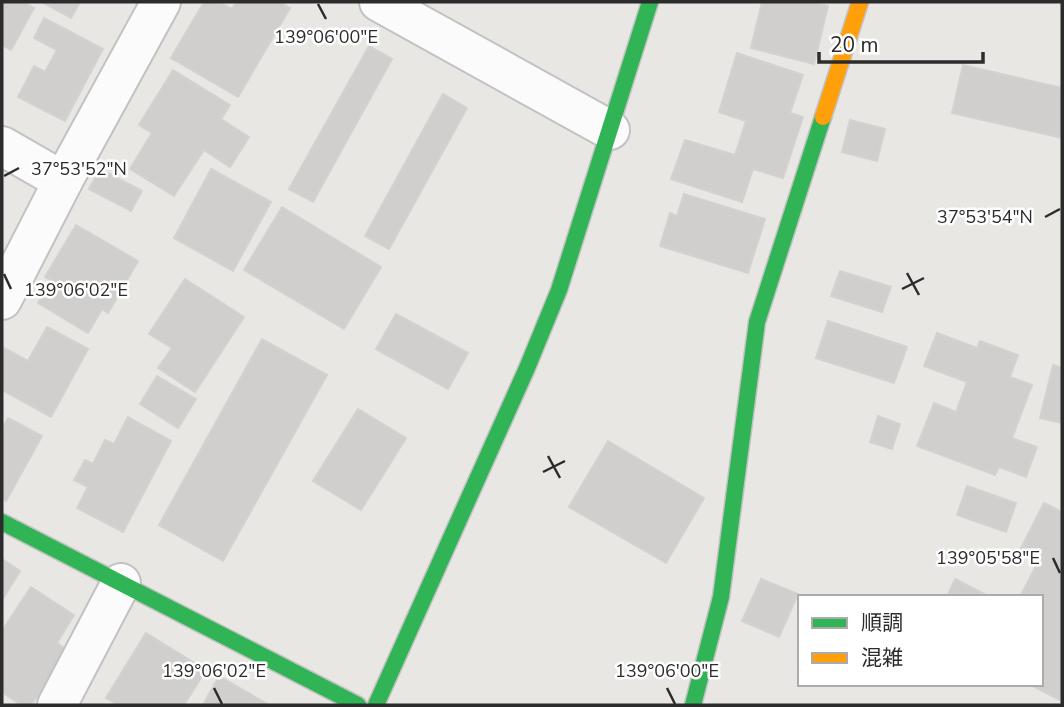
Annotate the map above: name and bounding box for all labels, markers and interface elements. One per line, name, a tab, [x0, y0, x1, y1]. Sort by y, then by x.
scale bar	[819, 21, 984, 65]
text: 139°06'00"E	[274, 25, 378, 49]
text: 20 m	[830, 31, 879, 59]
text: 37°53'52"N	[31, 157, 127, 181]
text: 37°53'54"N	[937, 205, 1033, 229]
text: 139°06'02"E	[24, 278, 128, 302]
text: 139°05'58"E	[936, 546, 1040, 570]
legend	[798, 595, 1043, 686]
text: 順調	[861, 609, 903, 637]
text: 混雑	[861, 644, 903, 672]
text: 139°06'02"E	[162, 659, 266, 683]
text: 139°06'00"E	[615, 659, 719, 683]

